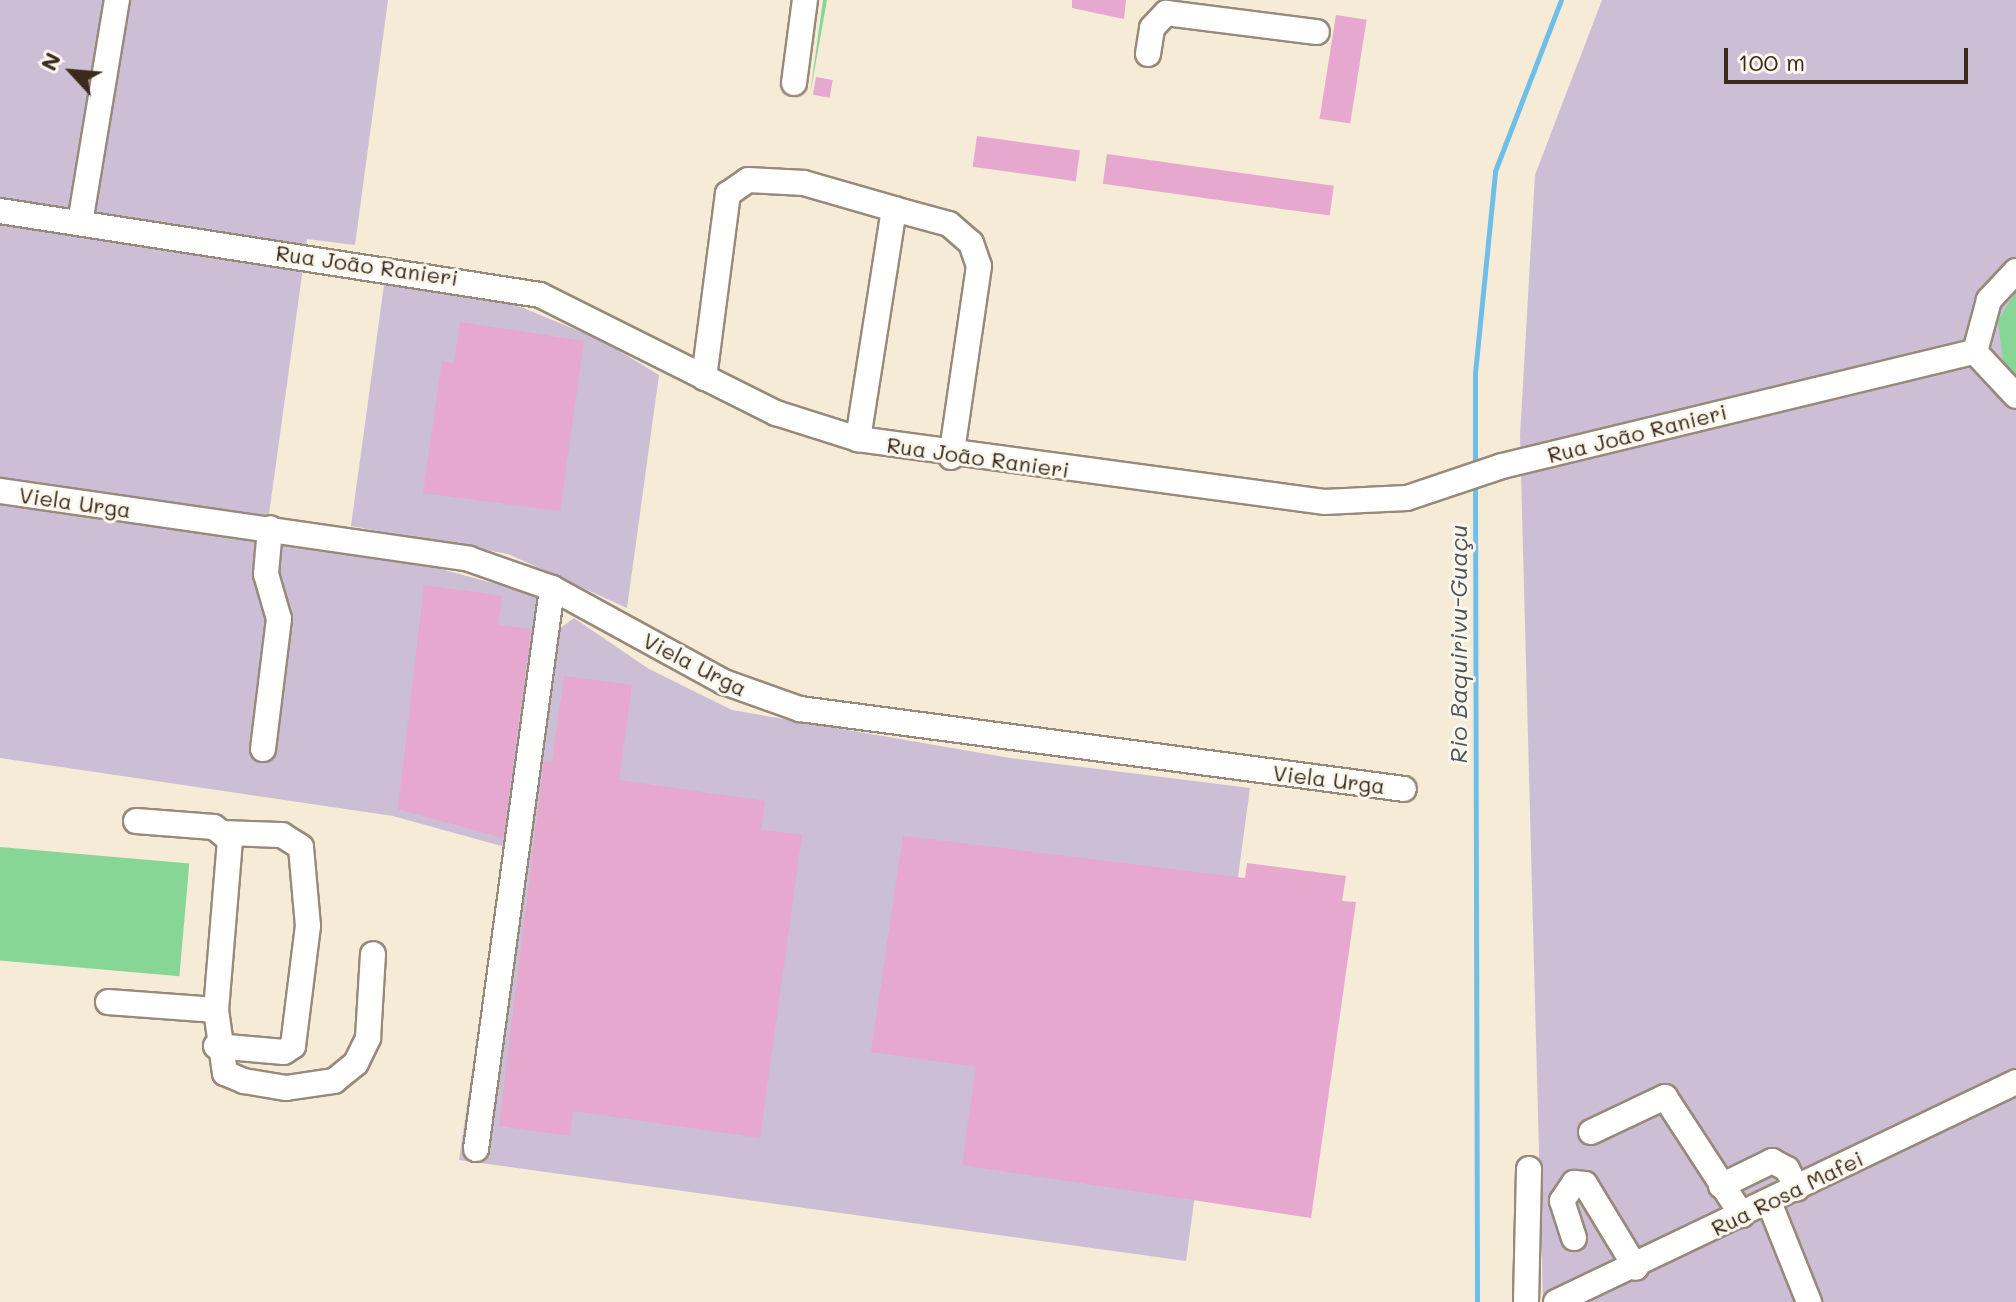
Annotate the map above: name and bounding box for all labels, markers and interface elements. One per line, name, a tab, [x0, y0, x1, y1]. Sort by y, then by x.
north arrow	[32, 32, 112, 112]
scale bar	[1728, 32, 1972, 82]
text: 100 m	[1738, 46, 1805, 77]
text: N	[33, 47, 67, 75]
street label: Rua João Ranieri	[274, 239, 460, 291]
street label: Rua João Ranieri	[1545, 398, 1729, 468]
street label: Rua João Ranieri	[885, 431, 1071, 483]
street label: Viela Urga	[17, 481, 133, 523]
water label: Rio Baquirivu-Guaçu	[1444, 525, 1472, 763]
street label: Viela Urga	[639, 627, 751, 701]
street label: Viela Urga	[1271, 759, 1387, 799]
street label: Rua Rosa Mafei	[1707, 1145, 1867, 1241]

